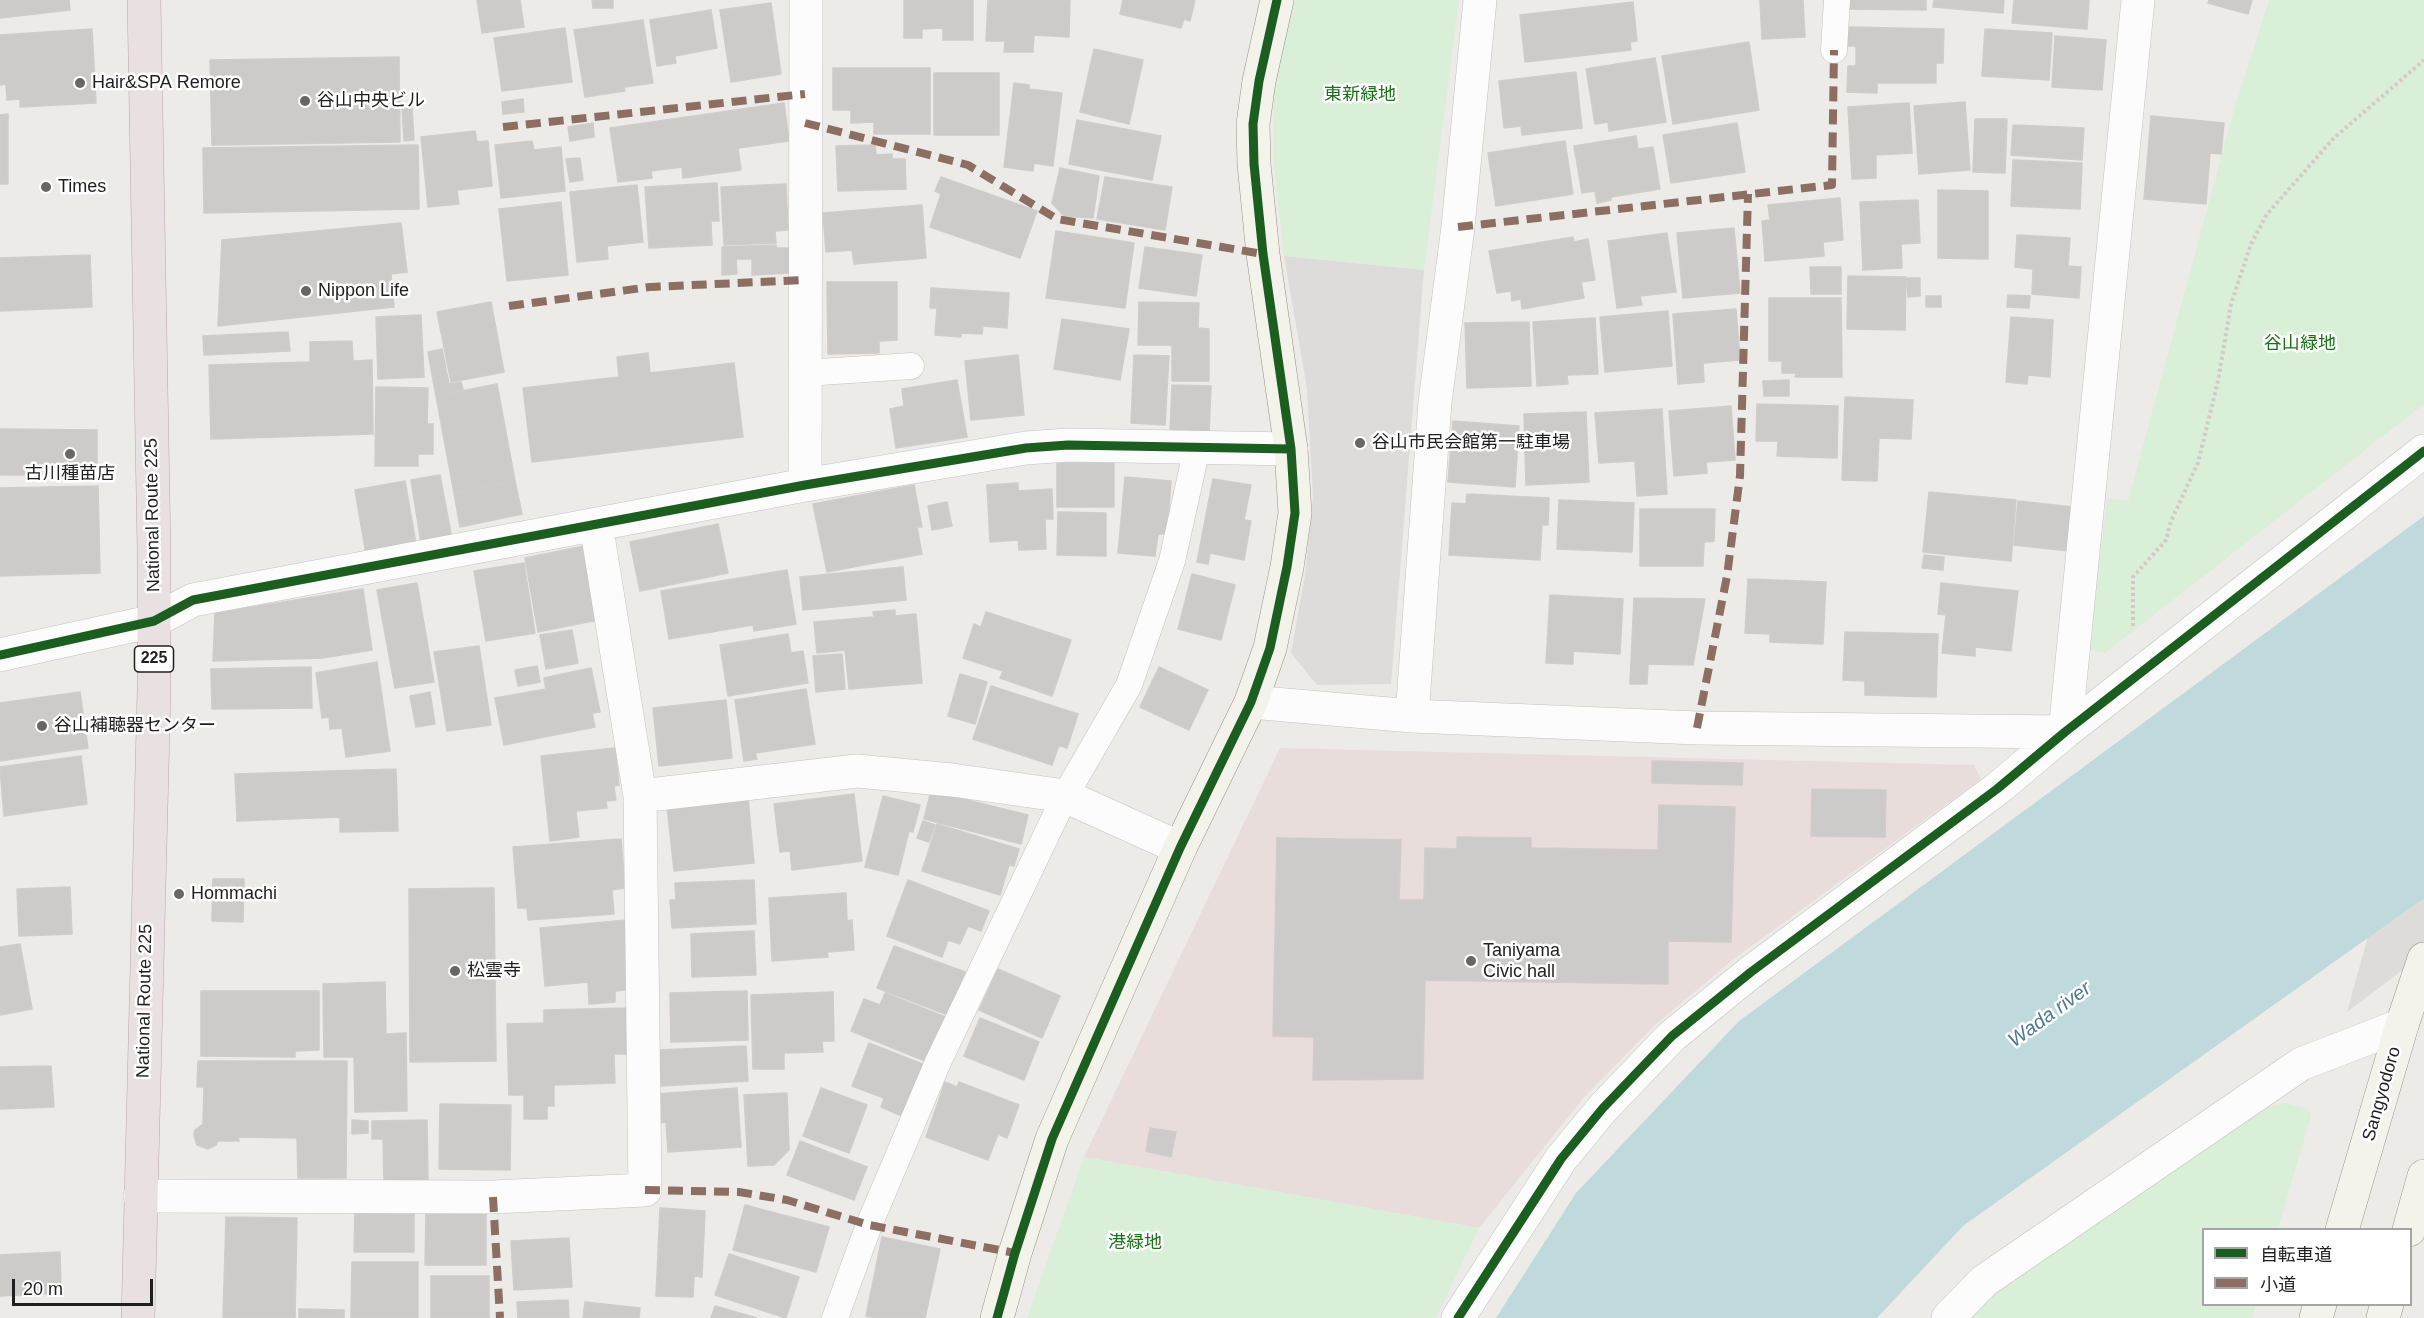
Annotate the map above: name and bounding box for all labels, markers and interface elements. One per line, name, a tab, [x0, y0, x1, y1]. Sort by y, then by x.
place label: Hair&SPA Remore	[92, 72, 241, 94]
marker: Hair&SPA Remore	[73, 76, 87, 90]
park label: 東新緑地	[1324, 84, 1396, 106]
place label: 谷山中央ビル	[317, 90, 425, 112]
marker: 谷山中央ビル	[298, 94, 312, 108]
place label: Times	[58, 176, 106, 198]
marker: Times	[39, 180, 53, 194]
place label: Nippon Life	[318, 280, 409, 302]
marker: Nippon Life	[299, 284, 313, 298]
park label: 谷山緑地	[2264, 333, 2336, 355]
place label: 谷山市民会館第一駐車場	[1372, 432, 1570, 454]
marker: 谷山市民会館第一駐車場	[1353, 436, 1367, 450]
street label: National Route 225	[141, 438, 165, 592]
marker: 古川種苗店	[63, 447, 77, 461]
place label: 古川種苗店	[25, 463, 115, 485]
road number: 225	[134, 646, 174, 672]
place label: 谷山補聴器センター	[54, 715, 216, 737]
marker: 谷山補聴器センター	[35, 719, 49, 733]
place label: Hommachi	[191, 883, 277, 905]
marker: Hommachi	[172, 887, 186, 901]
street label: National Route 225	[133, 924, 157, 1078]
place label: Taniyama Civic hall	[1483, 940, 1560, 982]
marker: Taniyama Civic hall	[1464, 954, 1478, 968]
place label: 松雲寺	[467, 960, 521, 982]
marker: 松雲寺	[448, 964, 462, 978]
water label: Wada river	[2004, 977, 2096, 1053]
street label: Sangyodoro	[2358, 1044, 2406, 1144]
legend	[2202, 1228, 2412, 1306]
park label: 港緑地	[1108, 1232, 1162, 1254]
text: 自転車道	[2260, 1245, 2332, 1265]
scale bar	[15, 1267, 156, 1305]
text: 小道	[2260, 1275, 2296, 1295]
text: 20 m	[23, 1279, 63, 1299]

